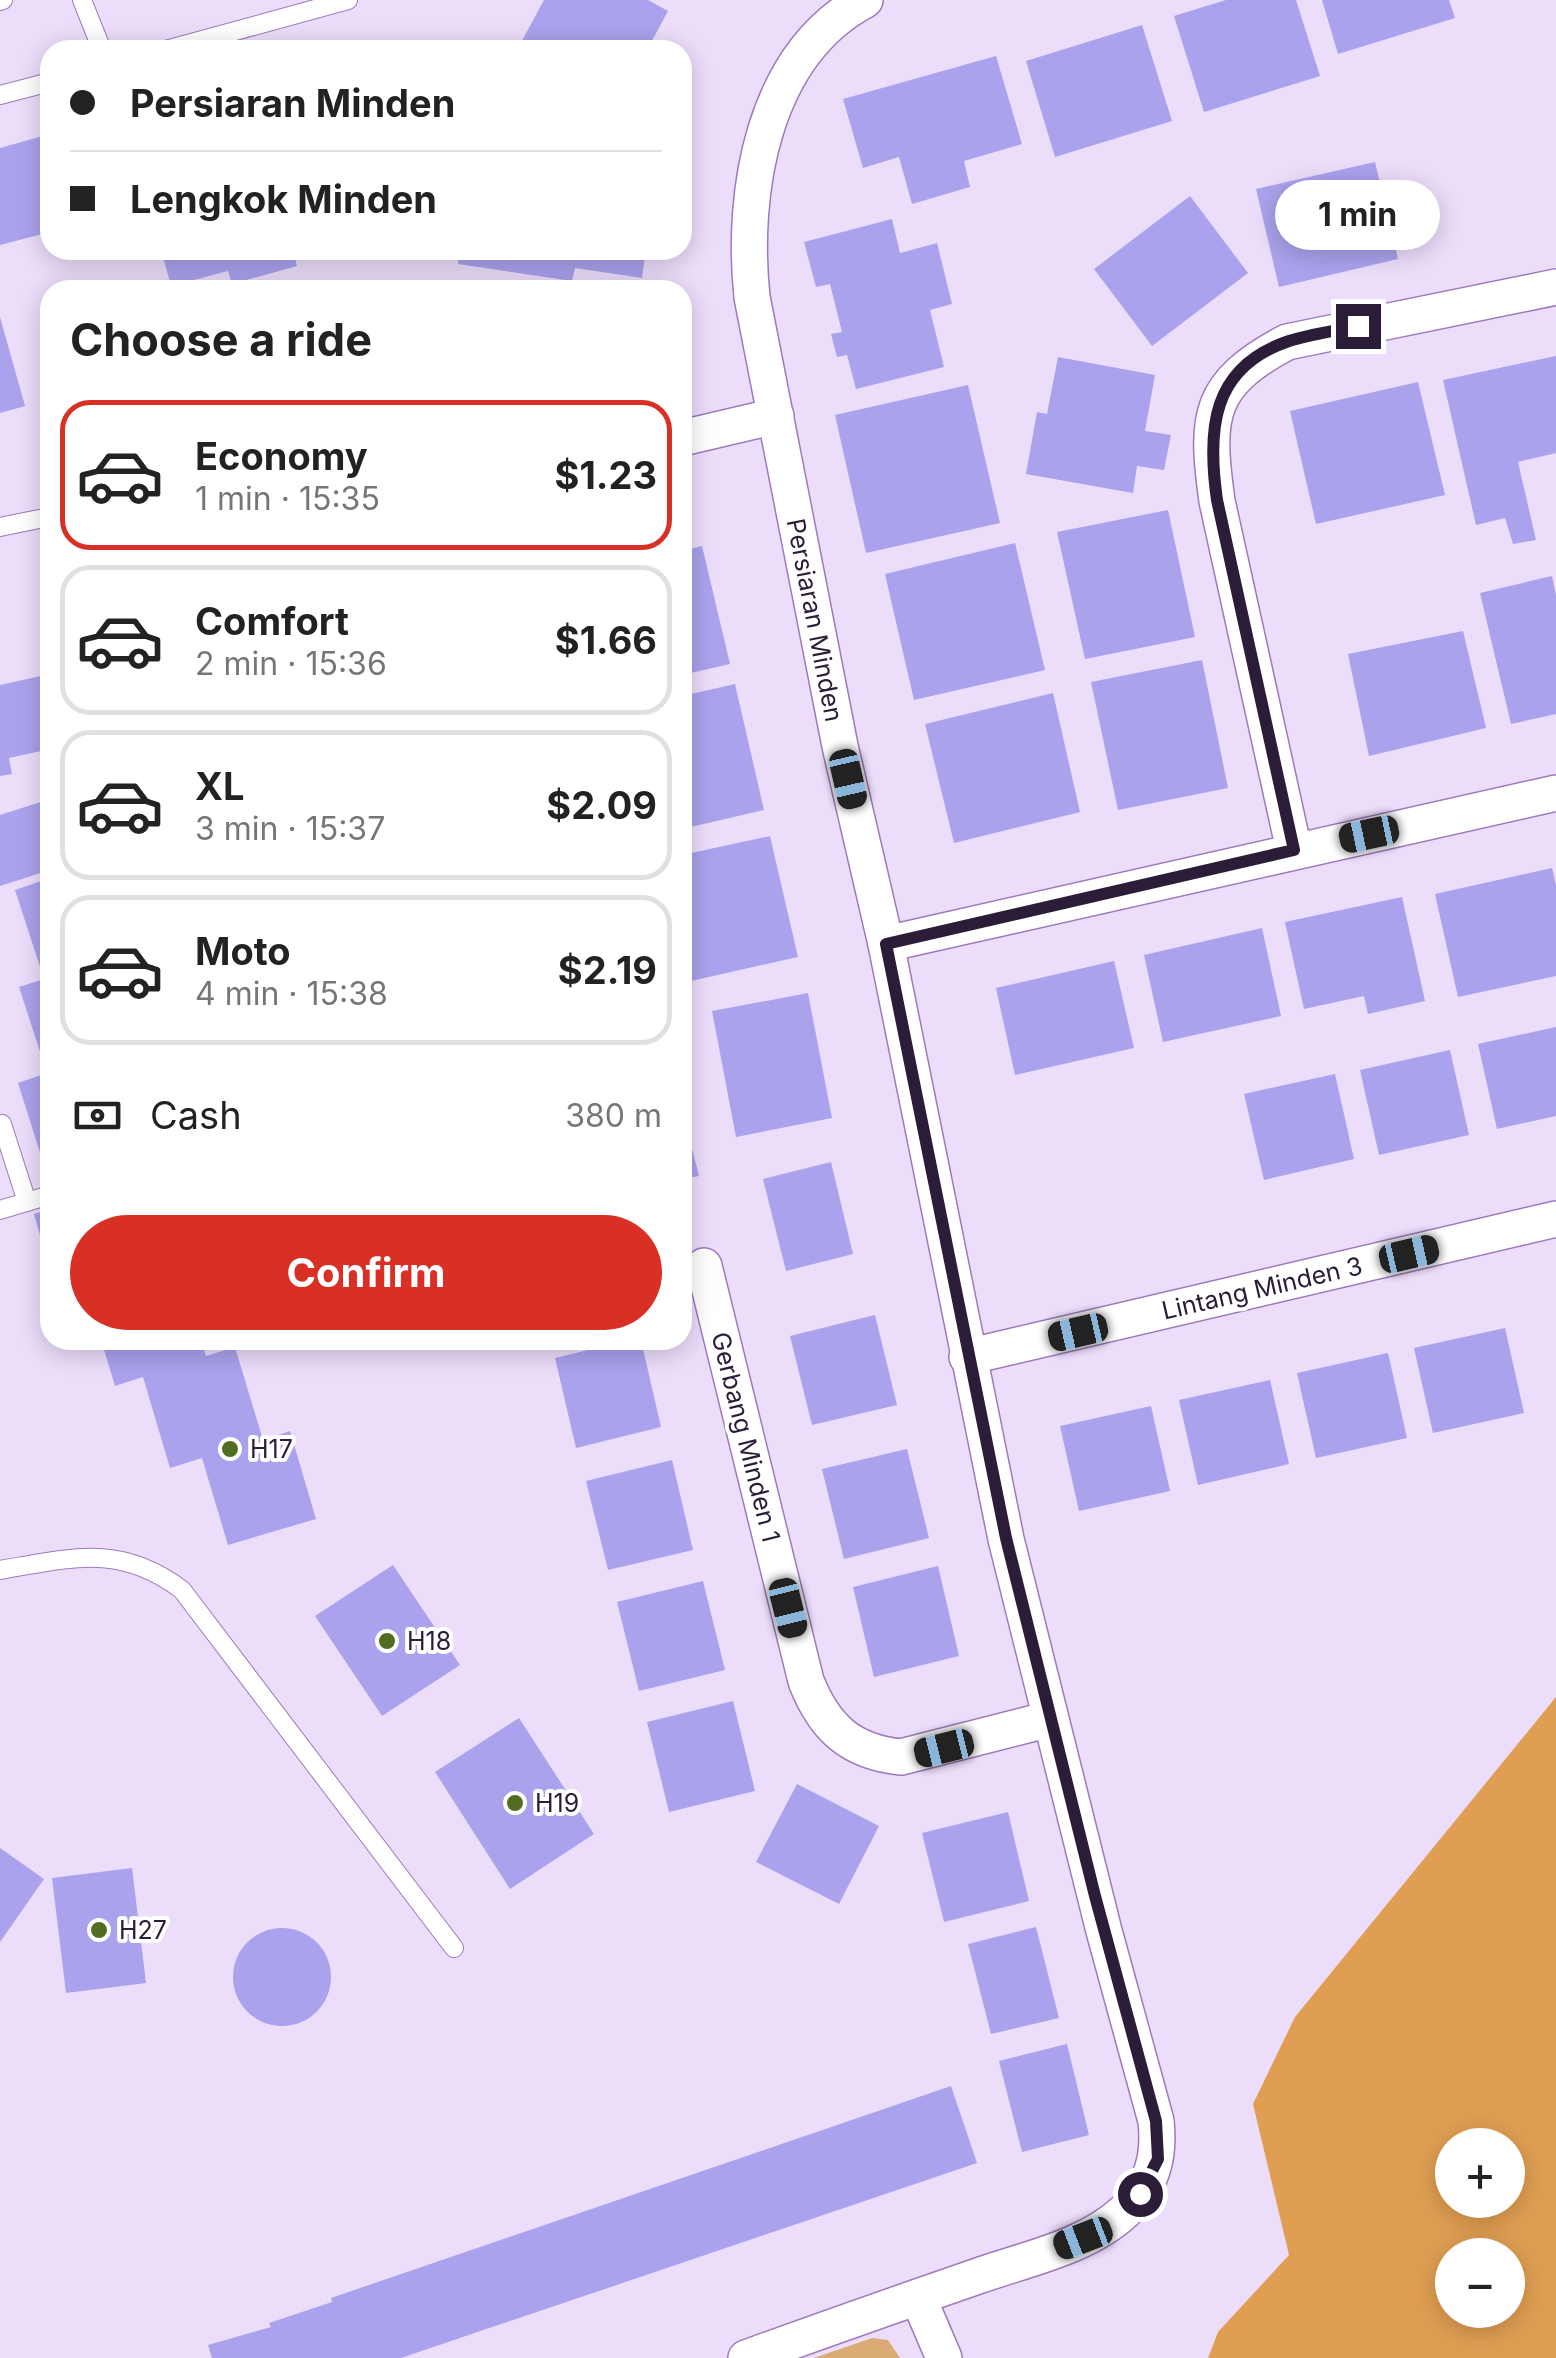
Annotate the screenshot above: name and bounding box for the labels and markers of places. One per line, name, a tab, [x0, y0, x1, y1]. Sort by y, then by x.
place label: H17	[250, 1434, 293, 1464]
marker: H17	[219, 1438, 241, 1460]
place label: H18	[407, 1626, 451, 1656]
marker: H18	[376, 1630, 398, 1652]
place label: H19	[535, 1788, 579, 1818]
marker: H19	[504, 1792, 526, 1814]
place label: H27	[119, 1915, 167, 1945]
marker: H27	[88, 1919, 110, 1941]

